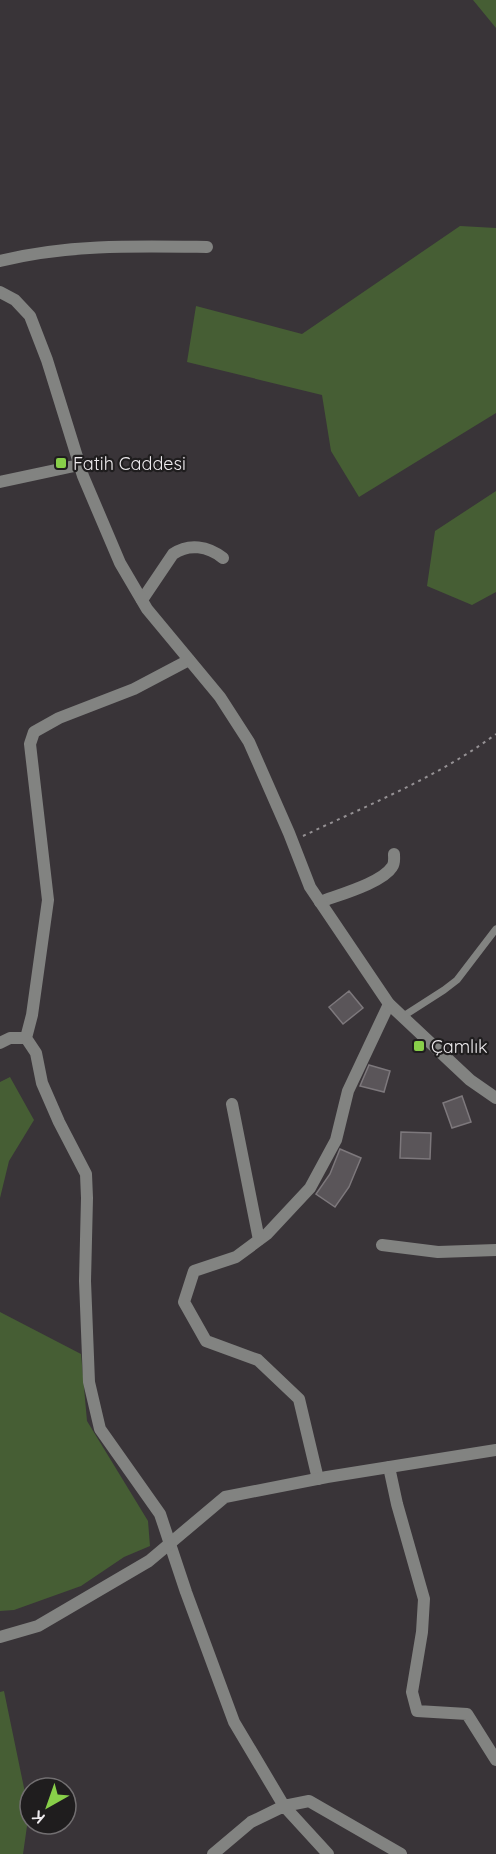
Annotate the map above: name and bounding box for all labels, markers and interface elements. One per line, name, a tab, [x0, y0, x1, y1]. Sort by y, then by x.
place label: Fatih Caddesi	[73, 452, 186, 475]
marker: Fatih Caddesi	[54, 456, 68, 470]
place label: Çamlık	[431, 1035, 488, 1058]
marker: Çamlık	[412, 1039, 426, 1053]
north arrow	[18, 1776, 78, 1836]
text: K	[28, 1806, 49, 1829]

